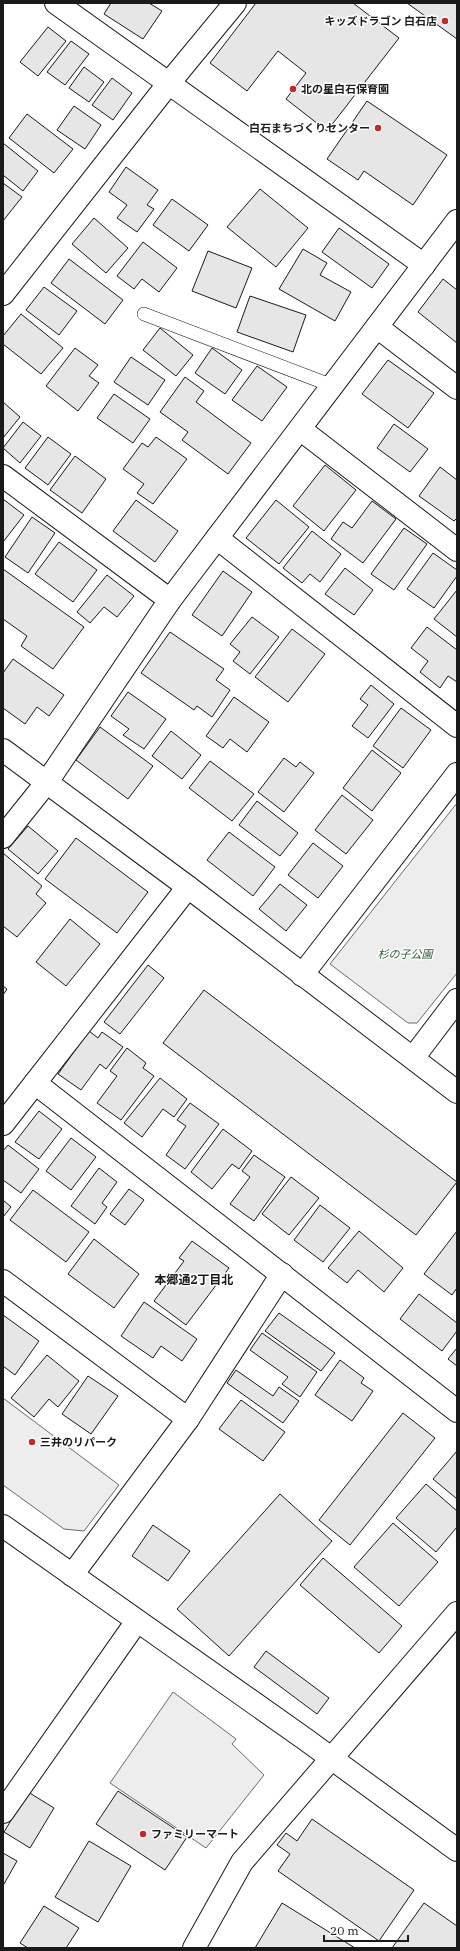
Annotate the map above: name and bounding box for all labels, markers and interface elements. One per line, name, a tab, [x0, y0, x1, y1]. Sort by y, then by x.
place label: キッズドラゴン 白石店	[324, 14, 437, 28]
marker: キッズドラゴン 白石店	[440, 16, 450, 26]
place label: 北の星白石保育園	[301, 82, 389, 96]
marker: 北の星白石保育園	[288, 84, 298, 94]
place label: 白石まちづくりセンター	[249, 121, 370, 135]
marker: 白石まちづくりセンター	[373, 123, 383, 133]
park label: 杉の子公園	[378, 947, 434, 961]
district label: 本郷通2丁目北	[154, 1272, 234, 1287]
place label: 三井のリパーク	[40, 1435, 117, 1449]
marker: 三井のリパーク	[27, 1437, 37, 1447]
place label: ファミリーマート	[151, 1827, 239, 1841]
marker: ファミリーマート	[138, 1829, 148, 1839]
scale bar	[324, 1917, 408, 1943]
text: 20 m	[330, 1923, 359, 1938]

